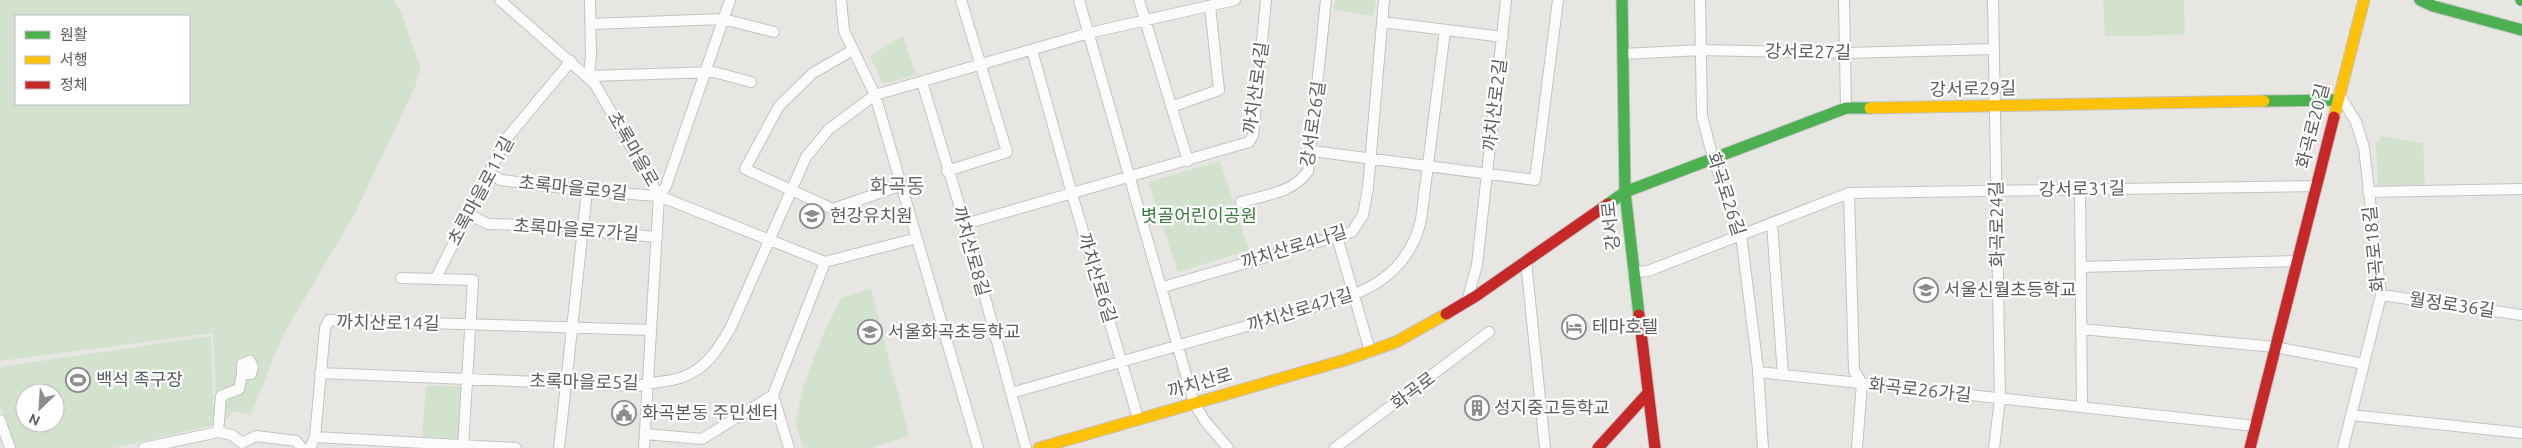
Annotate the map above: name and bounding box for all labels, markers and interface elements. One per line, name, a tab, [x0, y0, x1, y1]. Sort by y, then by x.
legend	[15, 15, 190, 105]
text: 원활	[60, 26, 88, 43]
street label: 까치산로4길	[1239, 40, 1271, 135]
street label: 강서로27길	[1765, 40, 1851, 62]
text: 서행	[60, 51, 88, 68]
street label: 까치산로2길	[1478, 58, 1510, 152]
text: 정체	[60, 76, 88, 93]
street label: 강서로29길	[1930, 77, 2016, 99]
street label: 강서로26길	[1296, 80, 1328, 168]
street label: 화곡로20길	[2292, 81, 2332, 170]
street label: 초록마을로	[605, 108, 663, 189]
street label: 초록마을로11길	[443, 133, 517, 248]
street label: 화곡로26길	[1704, 149, 1750, 238]
street label: 초록마을로9길	[518, 171, 629, 203]
district label: 화곡동	[869, 174, 925, 197]
street label: 강서로31길	[2039, 177, 2125, 199]
street label: 화곡로24길	[1985, 181, 2007, 267]
street label: 강서로	[1597, 200, 1623, 252]
school or university icon: 현강유치원	[799, 203, 825, 229]
street label: 까치산로8길	[950, 203, 994, 298]
place label: 현강유치원	[830, 205, 913, 225]
park label: 볏골어린이공원	[1141, 205, 1257, 225]
street label: 화곡로18길	[2359, 205, 2387, 293]
street label: 초록마을로7가길	[512, 215, 640, 243]
street label: 까치산로4나길	[1238, 220, 1349, 272]
street label: 까치산로6길	[1075, 230, 1121, 325]
school or university icon: 서울신월초등학교	[1913, 277, 1939, 303]
place label: 서울신월초등학교	[1944, 279, 2076, 299]
street label: 까치산로4가길	[1244, 283, 1355, 335]
street label: 월정로36길	[2408, 288, 2496, 320]
street label: 까치산로14길	[336, 311, 440, 333]
hotel icon: 테마호텔	[1561, 314, 1587, 340]
place label: 테마호텔	[1592, 316, 1658, 336]
school or university icon: 서울화곡초등학교	[857, 319, 883, 345]
place label: 서울화곡초등학교	[888, 321, 1020, 341]
street label: 까치산로	[1165, 363, 1234, 401]
sports icon: 백석 족구장	[65, 367, 91, 393]
street label: 화곡로	[1387, 367, 1438, 413]
place label: 백석 족구장	[96, 369, 183, 389]
street label: 초록마을로5길	[529, 370, 639, 392]
street label: 화곡로26가길	[1868, 374, 1972, 404]
north arrow	[15, 383, 65, 433]
building icon: 성지중고등학교	[1464, 395, 1490, 421]
place label: 성지중고등학교	[1494, 397, 1610, 417]
public building icon: 화곡본동 주민센터	[611, 400, 637, 426]
place label: 화곡본동 주민센터	[642, 402, 779, 422]
text: N	[26, 410, 43, 429]

